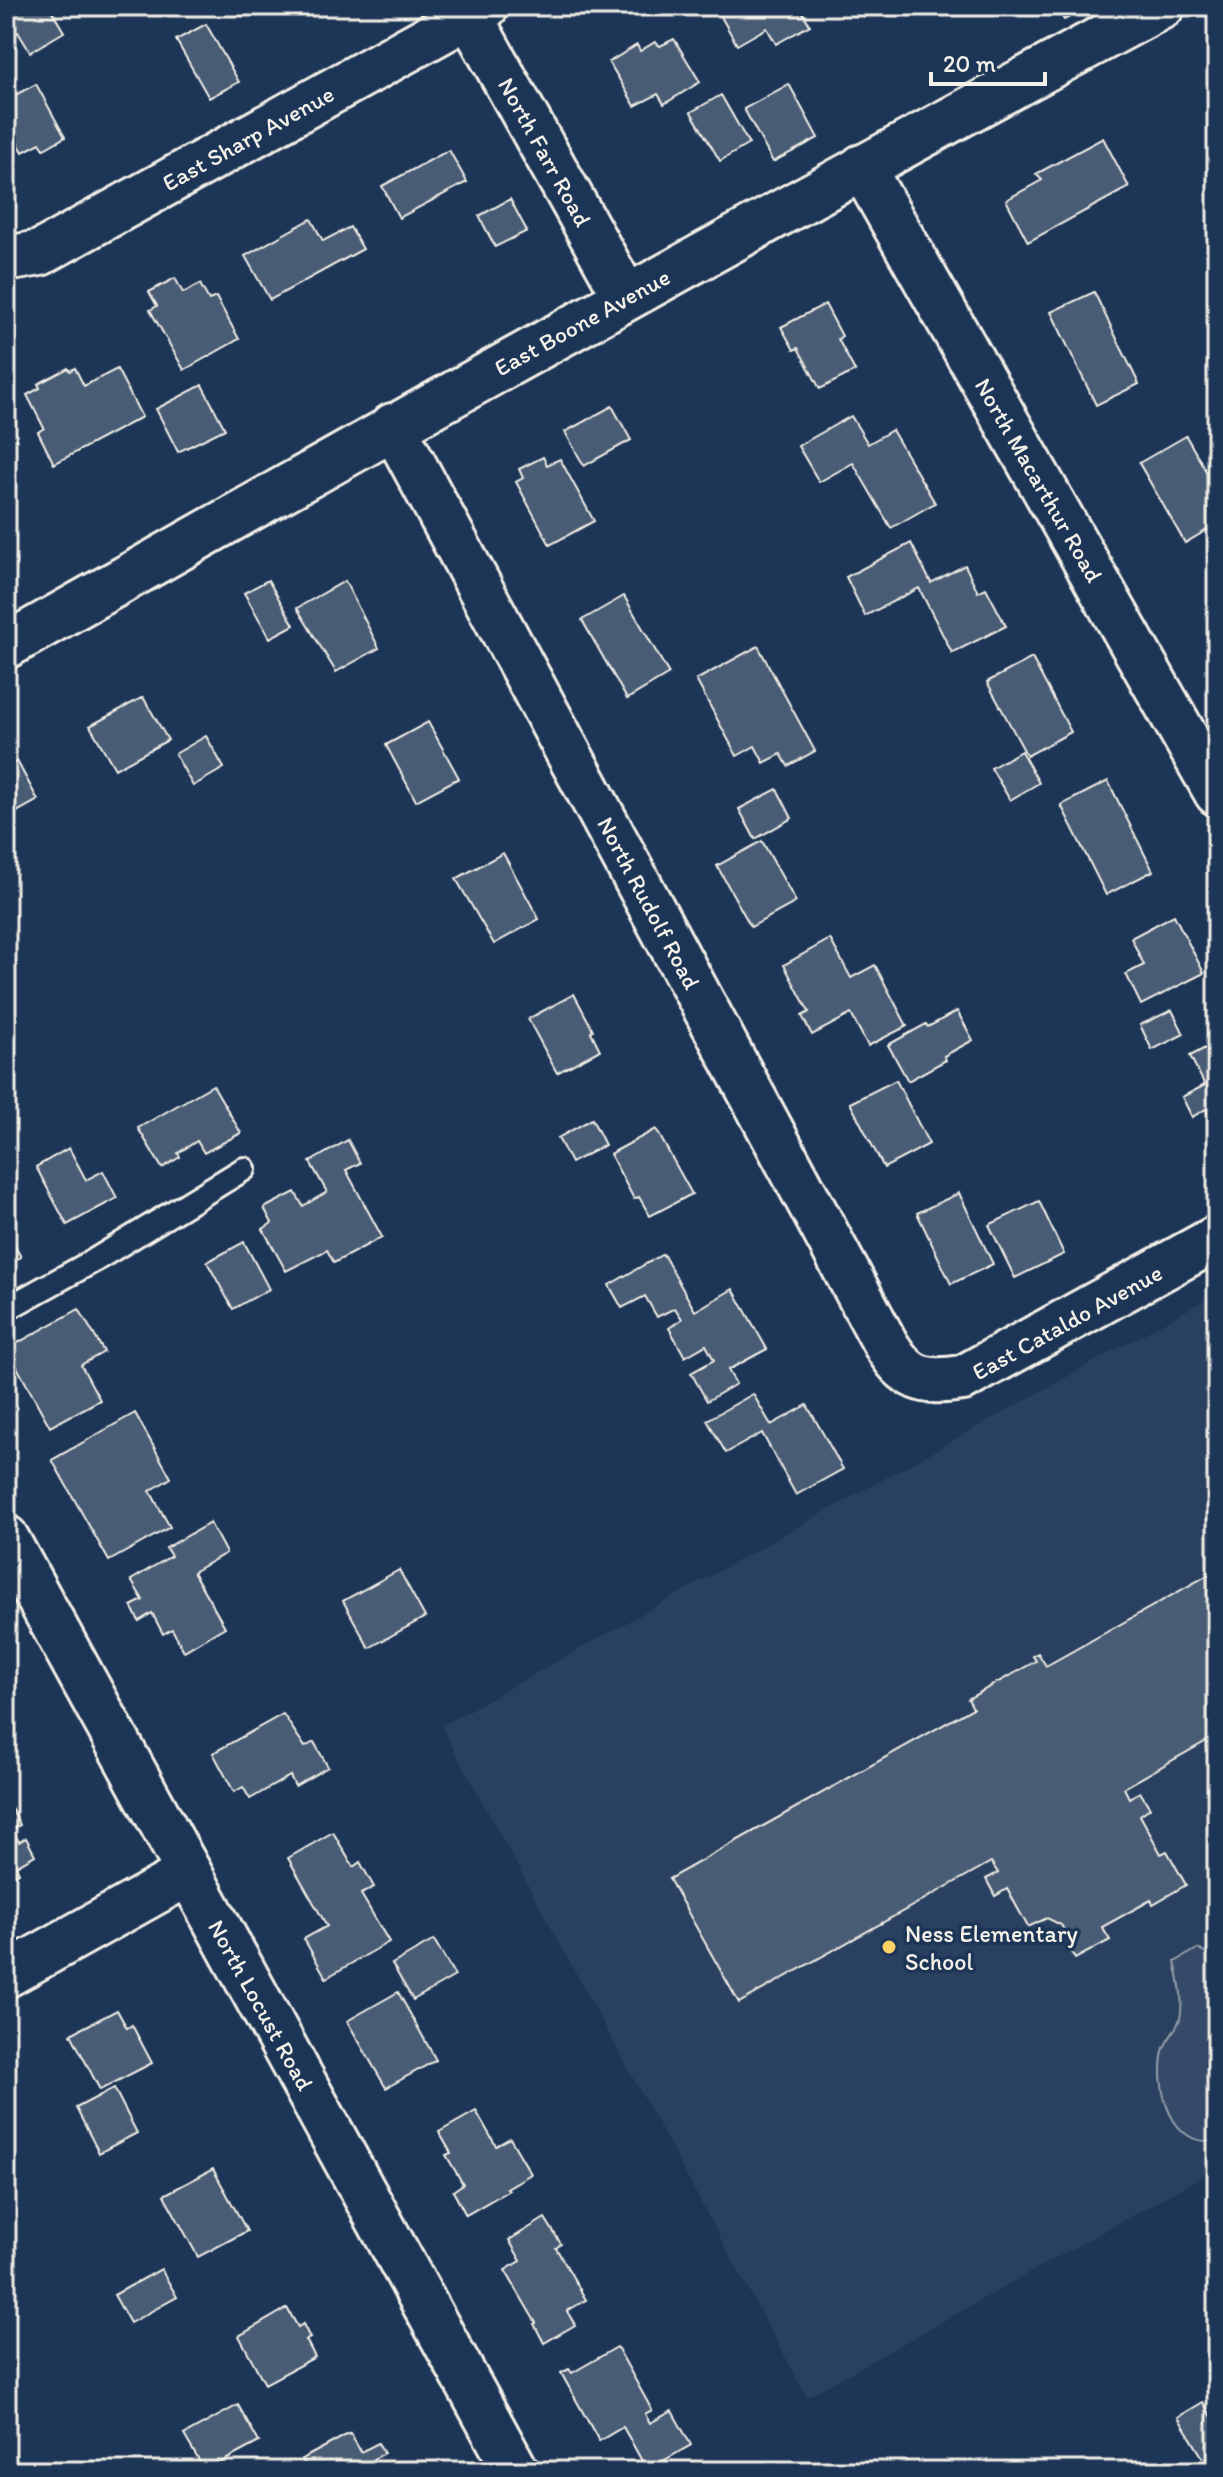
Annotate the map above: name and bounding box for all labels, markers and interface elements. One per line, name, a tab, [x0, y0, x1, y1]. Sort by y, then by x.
scale bar	[931, 36, 1045, 86]
text: 20 m	[943, 49, 996, 78]
street label: North Farr Road	[492, 72, 598, 232]
street label: East Sharp Avenue	[157, 79, 339, 197]
street label: East Boone Avenue	[489, 262, 675, 382]
street label: North Macarthur Road	[969, 373, 1109, 587]
street label: North Rudolf Road	[591, 812, 707, 994]
street label: East Cataldo Avenue	[967, 1258, 1167, 1386]
street label: North Locust Road	[202, 1914, 320, 2096]
place label: Ness Elementary School	[905, 1919, 1078, 1976]
marker: Ness Elementary School	[880, 1938, 898, 1956]

